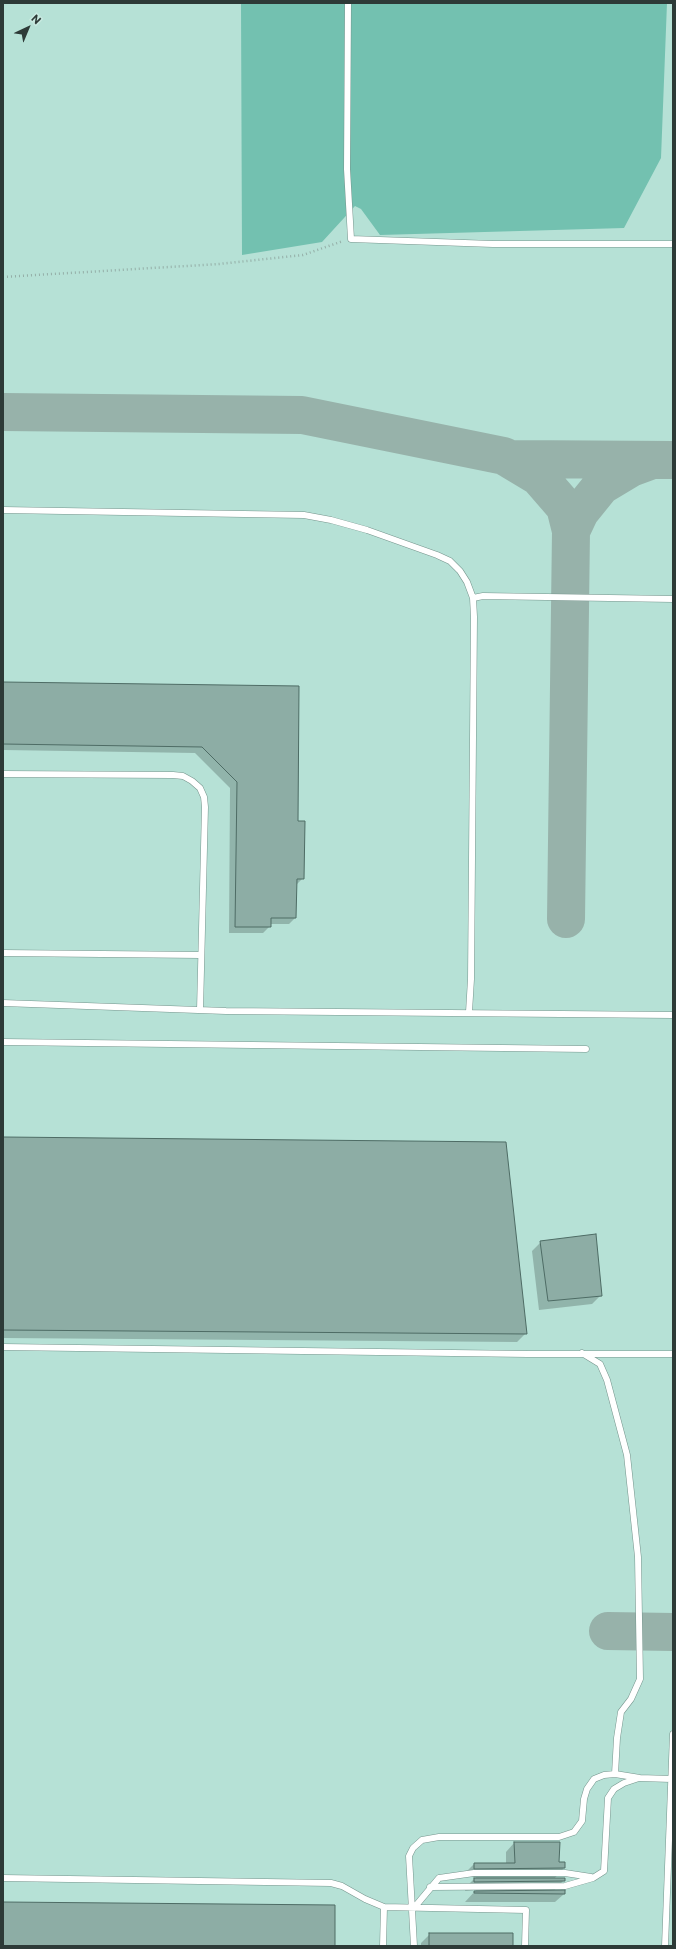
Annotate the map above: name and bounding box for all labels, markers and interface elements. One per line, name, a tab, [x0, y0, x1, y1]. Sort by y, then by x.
north arrow	[8, 8, 48, 48]
text: N	[29, 11, 44, 27]

